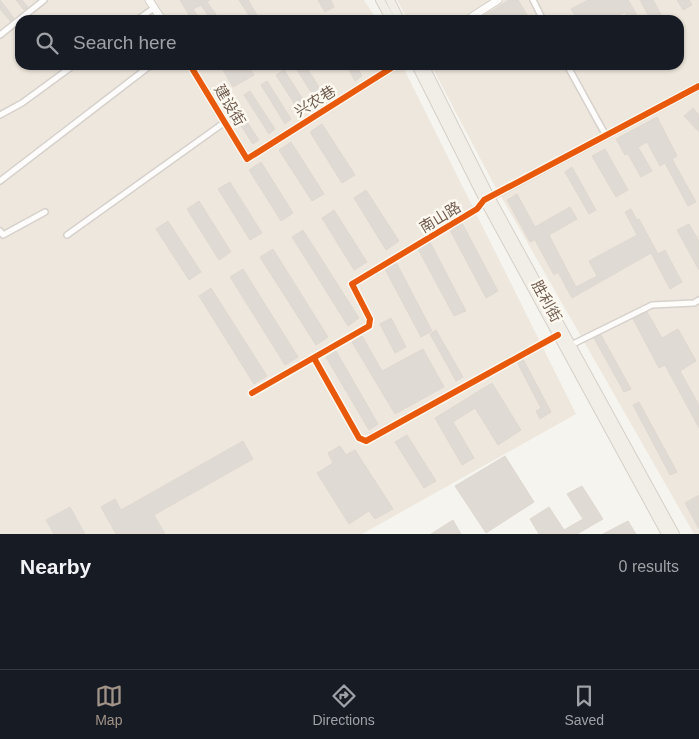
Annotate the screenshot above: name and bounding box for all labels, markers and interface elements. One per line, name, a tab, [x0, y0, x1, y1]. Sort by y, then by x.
search box	[15, 15, 684, 70]
icon: search	[33, 29, 61, 57]
text: Search here	[73, 32, 177, 53]
street label: 建设街	[211, 81, 249, 129]
street label: 兴农巷	[291, 82, 339, 120]
street label: 南山路	[416, 198, 464, 236]
street label: 胜利街	[529, 277, 565, 325]
text: Nearby	[20, 555, 91, 578]
text: 0 results	[619, 558, 679, 575]
tab: Map	[95, 682, 123, 728]
tab: Directions	[313, 682, 375, 728]
tab: Saved	[564, 682, 604, 728]

